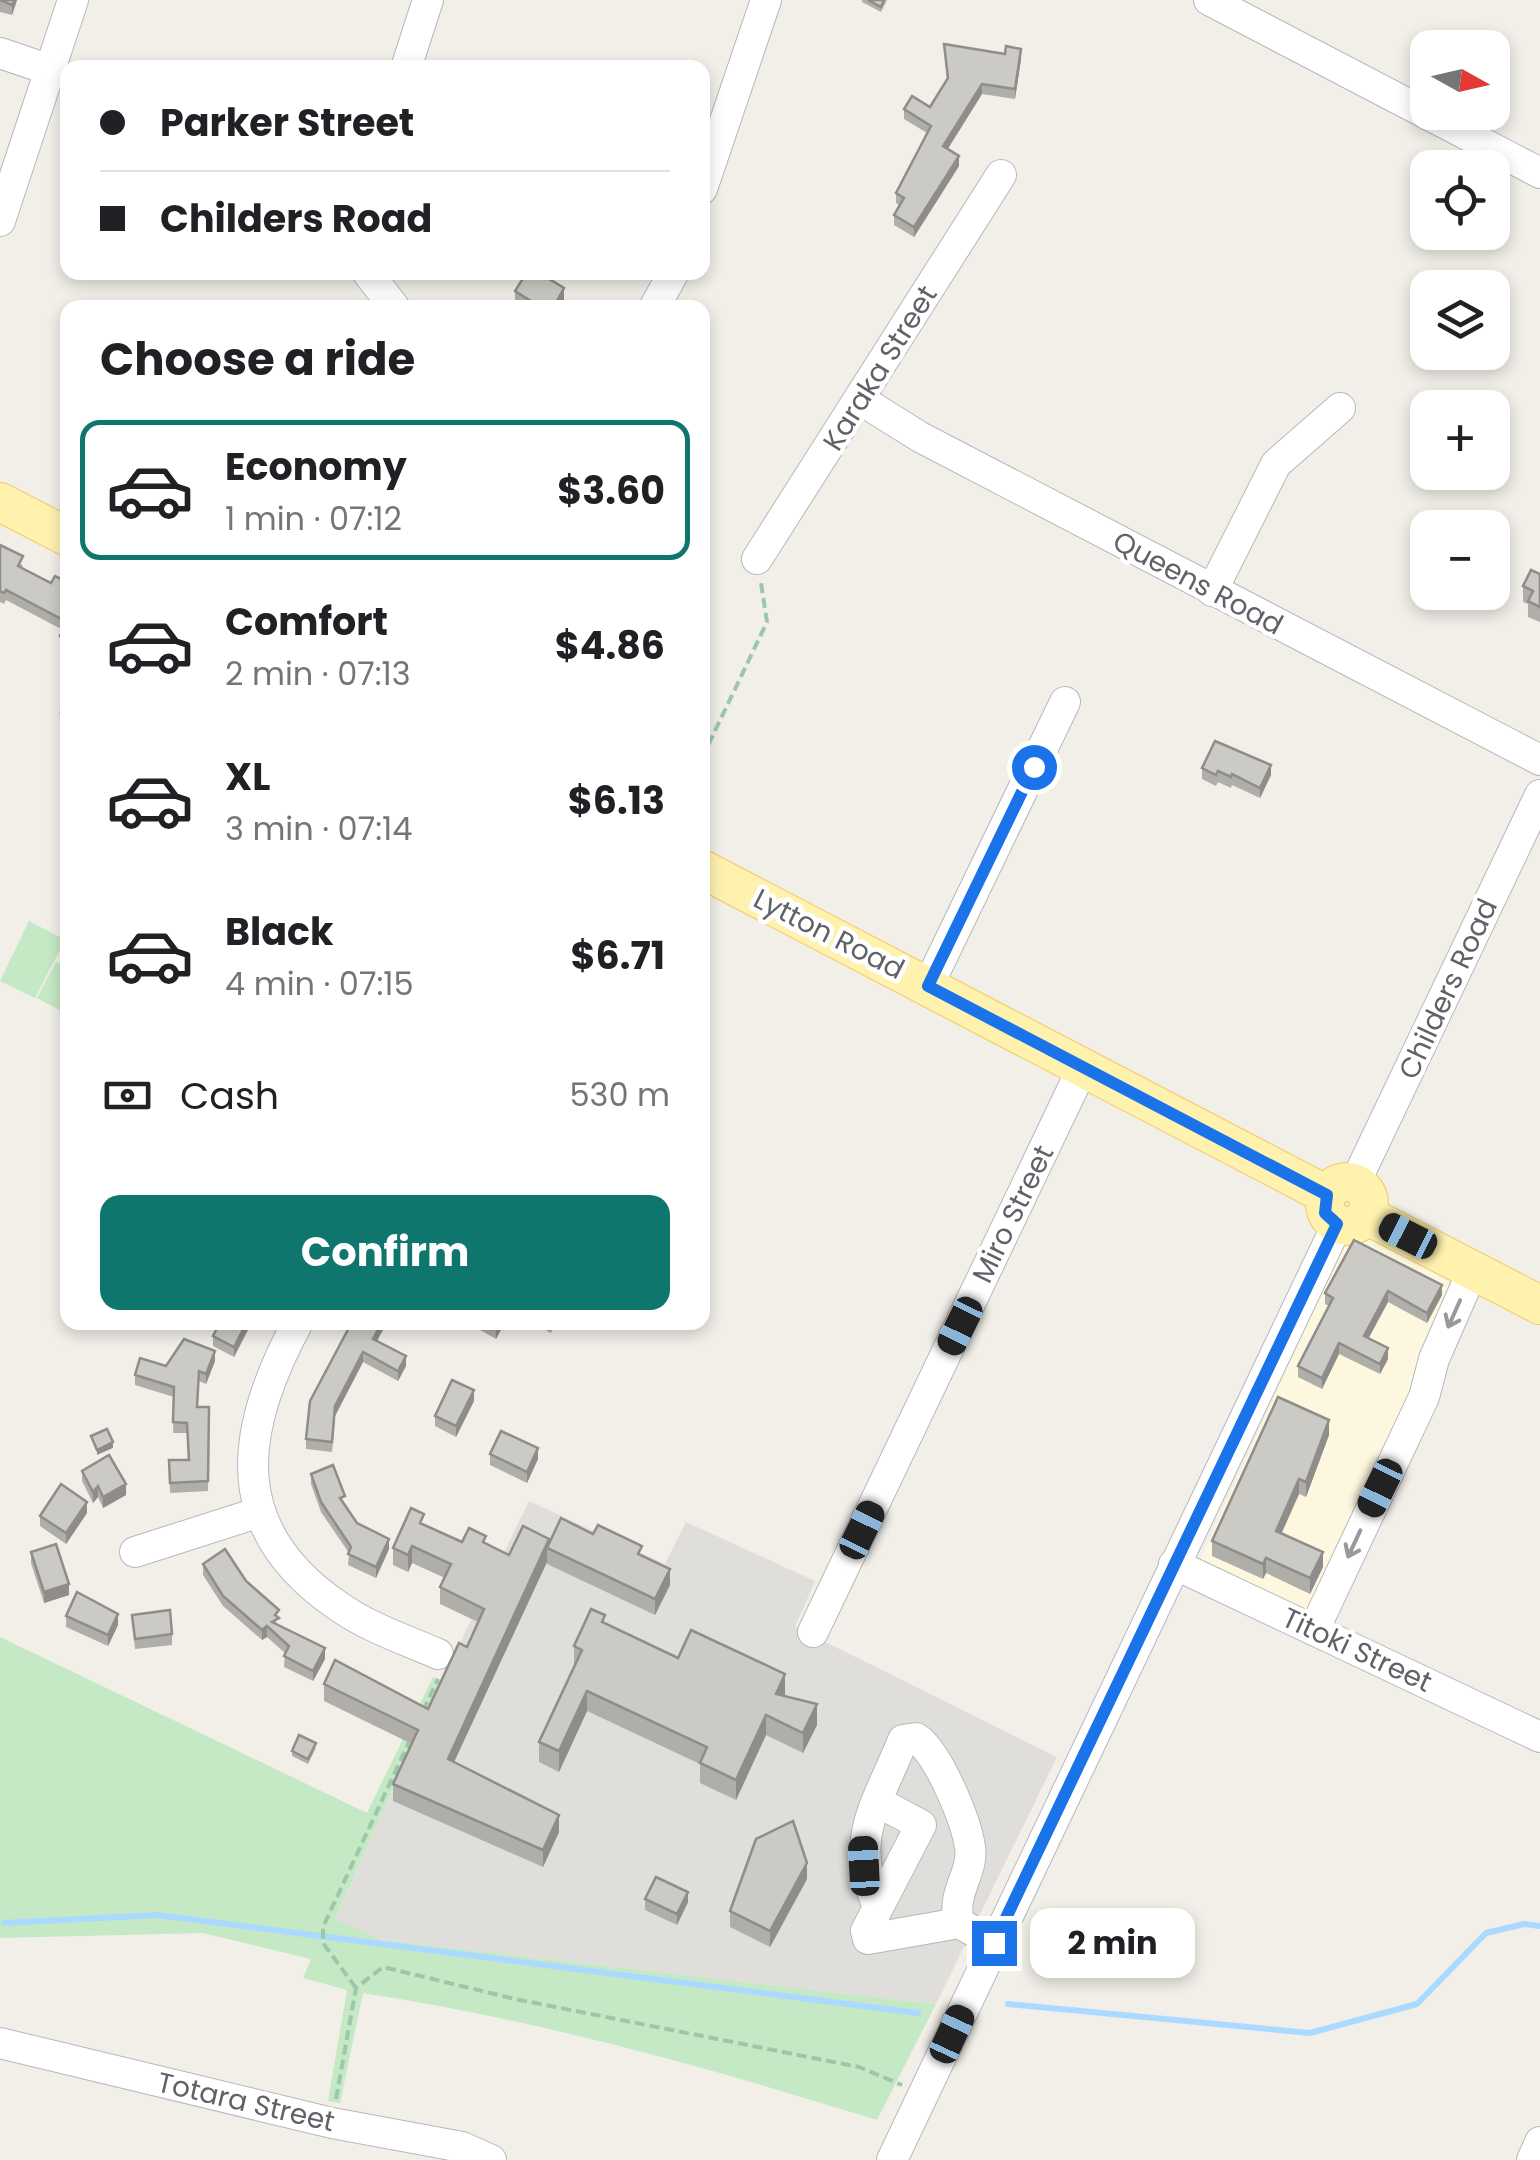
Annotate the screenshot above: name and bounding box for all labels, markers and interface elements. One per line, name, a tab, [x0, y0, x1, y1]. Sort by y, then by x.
north arrow	[1410, 30, 1510, 130]
map controls	[1410, 30, 1510, 610]
text: Parker Street	[160, 96, 414, 149]
button: locate	[1410, 150, 1510, 250]
text: Childers Road	[160, 192, 432, 245]
button: layers	[1410, 270, 1510, 370]
street label: Karaka Street	[814, 278, 946, 458]
text: Choose a ride	[100, 328, 415, 391]
button: +	[1410, 390, 1510, 490]
text: Economy	[225, 440, 407, 493]
icon: car	[105, 445, 195, 535]
text: $3.60	[557, 464, 665, 517]
text: 1 min · 07:12	[225, 496, 402, 541]
button: −	[1410, 510, 1510, 610]
street label: Queens Road	[1106, 522, 1290, 644]
text: Comfort	[225, 595, 388, 648]
icon: car	[105, 600, 195, 690]
text: $4.86	[555, 619, 665, 672]
text: 2 min · 07:13	[225, 651, 411, 696]
route start	[1012, 745, 1057, 790]
text: XL	[225, 750, 270, 803]
icon: car	[105, 755, 195, 845]
text: $6.13	[568, 774, 665, 827]
text: 3 min · 07:14	[225, 806, 412, 851]
street label: Lytton Road	[747, 879, 911, 989]
street label: Childers Road	[1389, 892, 1507, 1086]
text: Black	[225, 905, 334, 958]
icon: car	[105, 910, 195, 1000]
text: $6.71	[570, 929, 665, 982]
text: 4 min · 07:15	[225, 961, 414, 1006]
icon: cash	[100, 1068, 155, 1123]
text: Cash	[180, 1069, 279, 1122]
text: 530 m	[569, 1072, 670, 1117]
street label: Miro Street	[963, 1139, 1063, 1289]
button: Confirm	[100, 1195, 670, 1310]
car	[1374, 1209, 1442, 1263]
car	[933, 1292, 987, 1360]
one-way arrow	[1444, 1298, 1462, 1329]
car	[1353, 1454, 1407, 1522]
car	[835, 1496, 889, 1564]
one-way arrow	[1344, 1528, 1363, 1558]
street label: Titoki Street	[1276, 1598, 1438, 1702]
car	[847, 1835, 881, 1897]
callout: 2 min	[1029, 1908, 1194, 1978]
text: 2 min	[1068, 1920, 1157, 1965]
route end	[972, 1921, 1017, 1966]
car	[926, 2000, 978, 2068]
street label: Totara Street	[153, 2063, 339, 2141]

